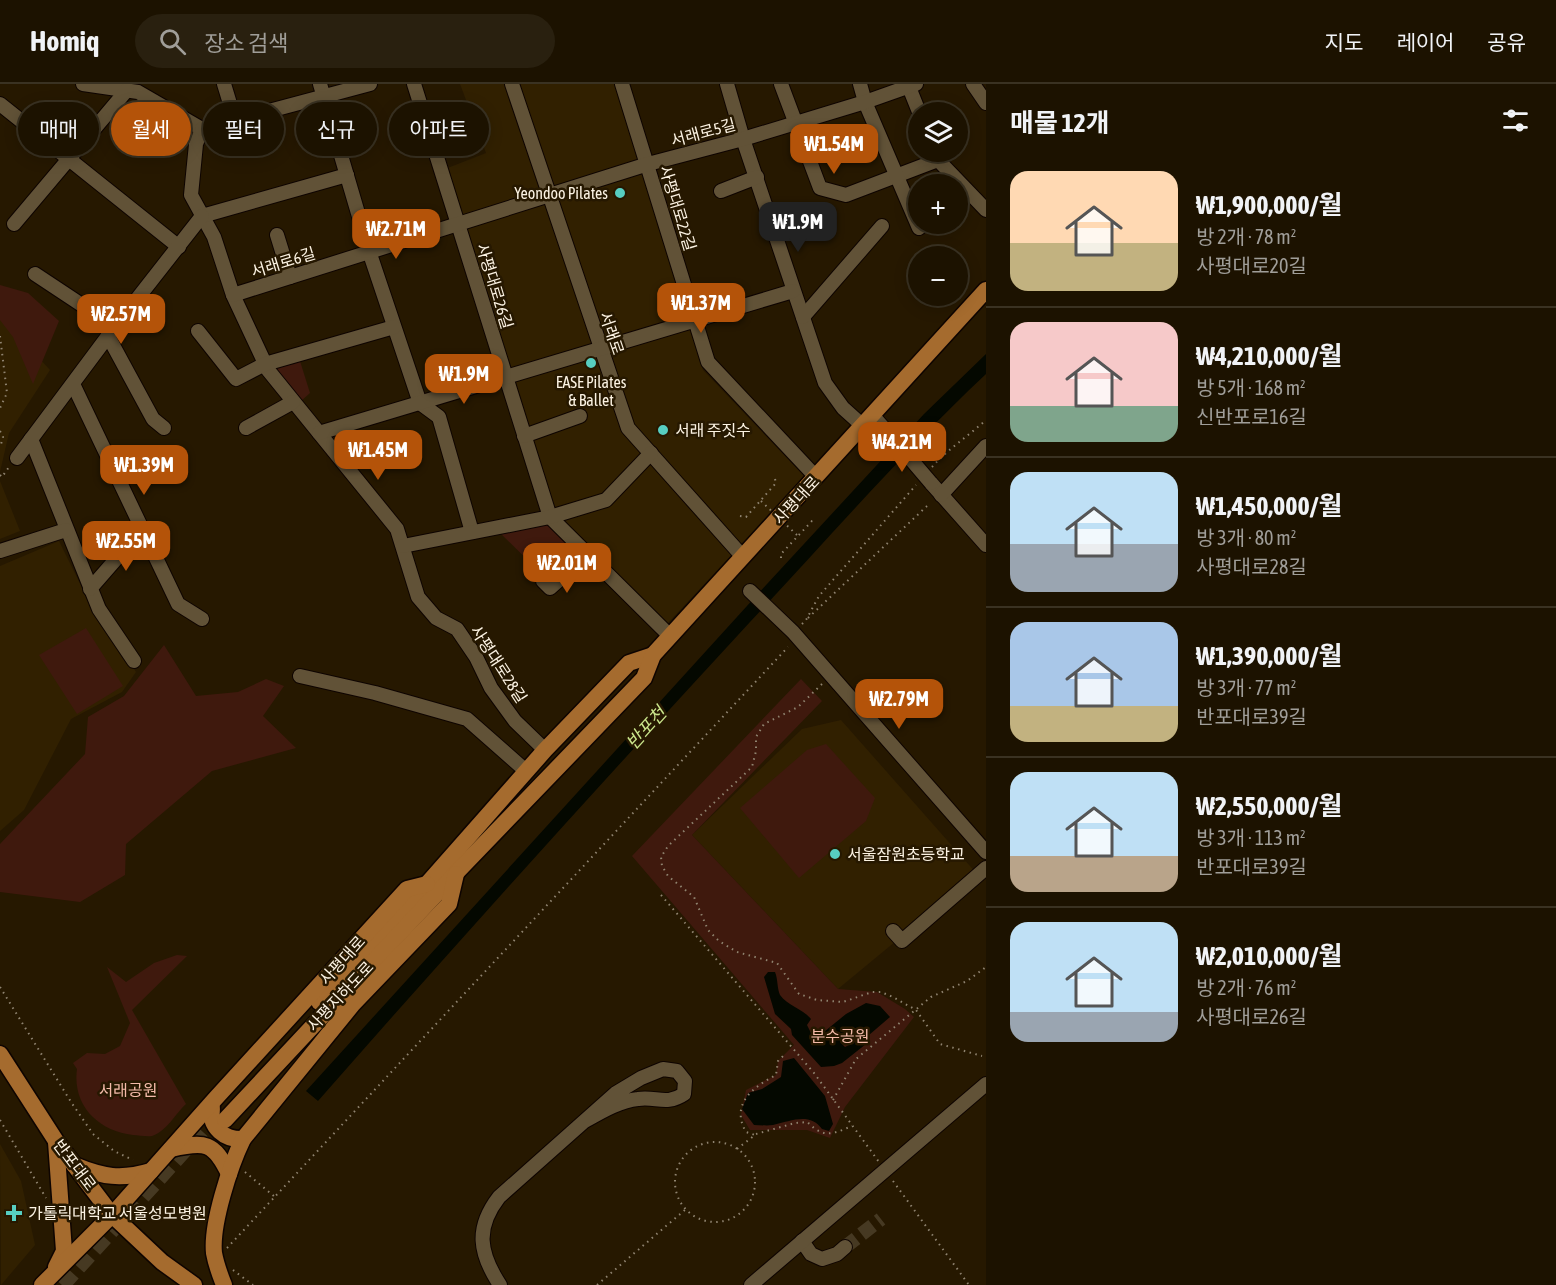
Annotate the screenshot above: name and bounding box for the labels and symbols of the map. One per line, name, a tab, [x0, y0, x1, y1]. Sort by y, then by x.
street label: 서래로5길	[669, 115, 737, 149]
pin: ₩1.54M	[785, 124, 883, 175]
street label: 사평대로22길	[656, 163, 700, 253]
place label: Yeondoo Pilates	[514, 184, 608, 202]
marker: Yeondoo Pilates	[613, 186, 627, 200]
pin: ₩1.9M	[756, 202, 840, 253]
pin: ₩2.71M	[347, 209, 445, 260]
street label: 사평대로26길	[473, 241, 517, 331]
street label: 서래로6길	[249, 244, 317, 280]
pin: ₩1.37M	[652, 283, 750, 334]
pin: ₩2.57M	[72, 294, 170, 345]
street label: 서래로	[596, 309, 628, 357]
pin: ₩1.9M	[422, 354, 506, 405]
marker: EASE Pilates & Ballet	[584, 356, 598, 370]
place label: EASE Pilates & Ballet	[556, 373, 627, 409]
place label: 서래 주짓수	[675, 421, 751, 439]
pin: ₩4.21M	[853, 422, 951, 473]
marker: 서래 주짓수	[656, 423, 670, 437]
pin: ₩1.45M	[329, 430, 427, 481]
pin: ₩1.39M	[95, 445, 193, 496]
street label: 사평대로	[769, 472, 823, 528]
pin: ₩2.55M	[77, 521, 175, 572]
pin: ₩2.01M	[518, 543, 616, 594]
street label: 사평대로28길	[467, 622, 531, 706]
pin: ₩2.79M	[850, 679, 948, 730]
water label: 반포천	[622, 701, 672, 753]
place label: 서울잠원초등학교	[847, 845, 965, 863]
marker: 서울잠원초등학교	[828, 847, 842, 861]
street label: 사평대로	[316, 932, 369, 988]
street label: 사평지하도로	[303, 957, 377, 1034]
park label: 분수공원	[811, 1027, 869, 1045]
park label: 서래공원	[99, 1081, 157, 1099]
street label: 반포대로	[50, 1136, 100, 1194]
marker: 가톨릭대학교 서울성모병원	[5, 1204, 23, 1222]
place label: 가톨릭대학교 서울성모병원	[28, 1204, 207, 1222]

